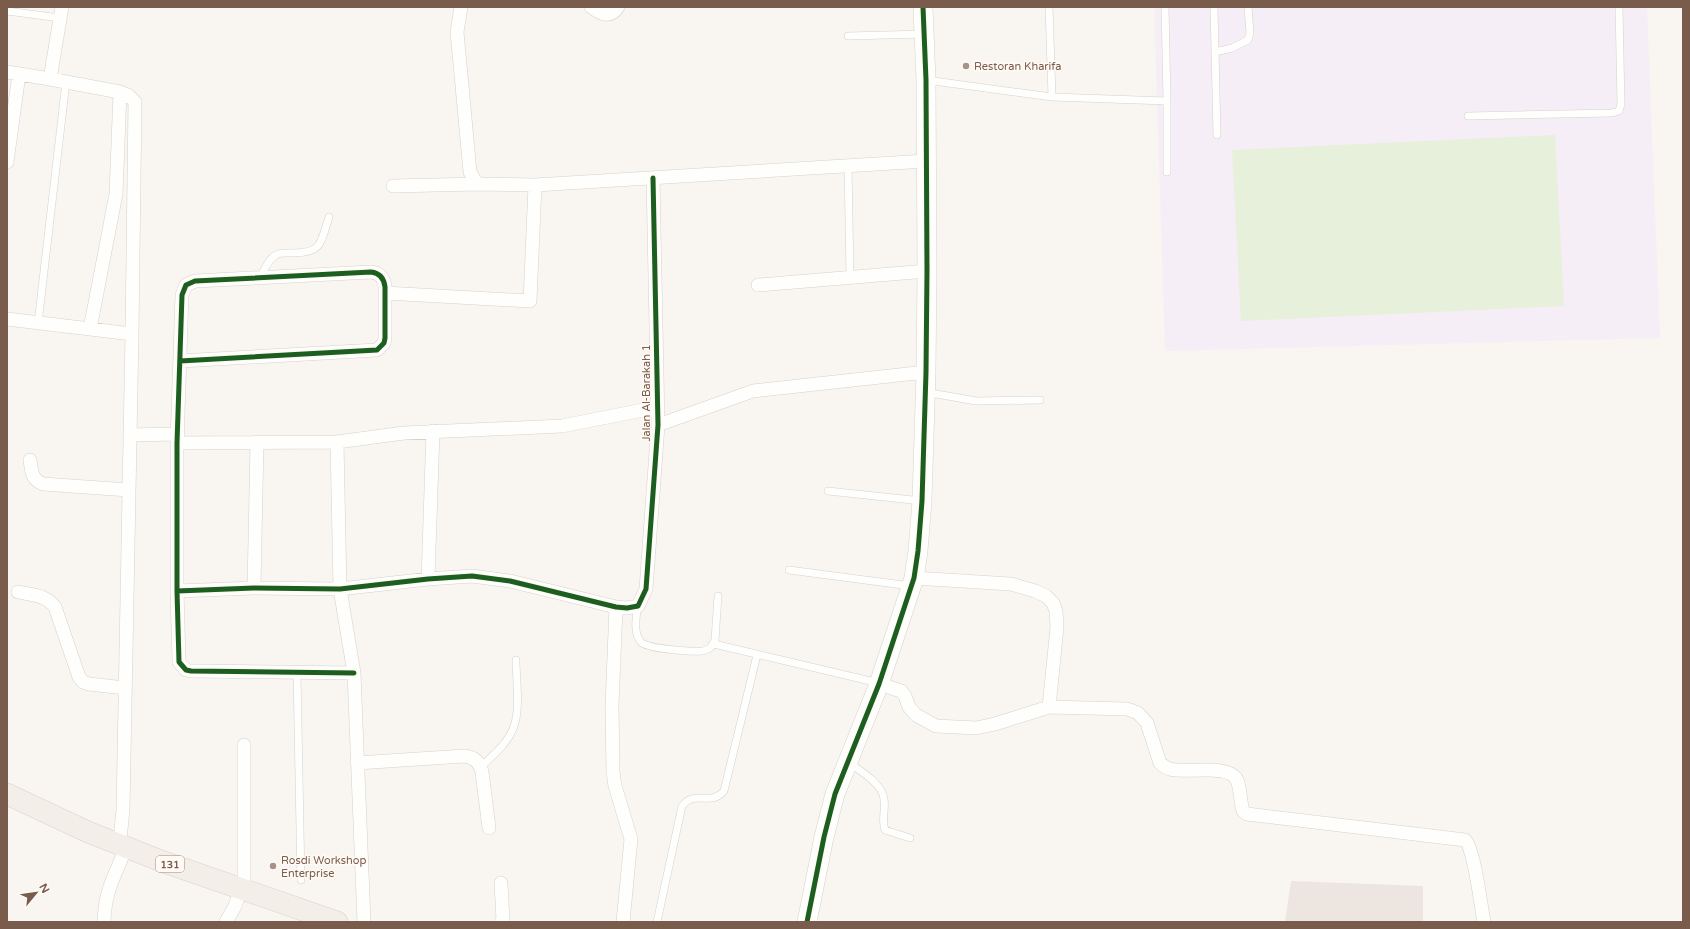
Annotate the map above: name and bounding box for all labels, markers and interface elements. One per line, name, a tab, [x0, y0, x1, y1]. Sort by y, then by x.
place label: Restoran Kharifa	[974, 60, 1061, 73]
marker: Restoran Kharifa	[961, 61, 971, 71]
street label: Jalan Al-Barakah 1	[640, 344, 653, 442]
place label: Rosdi Workshop Enterprise	[281, 854, 366, 880]
road number: 131	[156, 856, 184, 872]
marker: Rosdi Workshop Enterprise	[268, 861, 278, 871]
north arrow	[16, 873, 56, 913]
text: N	[36, 881, 52, 895]

